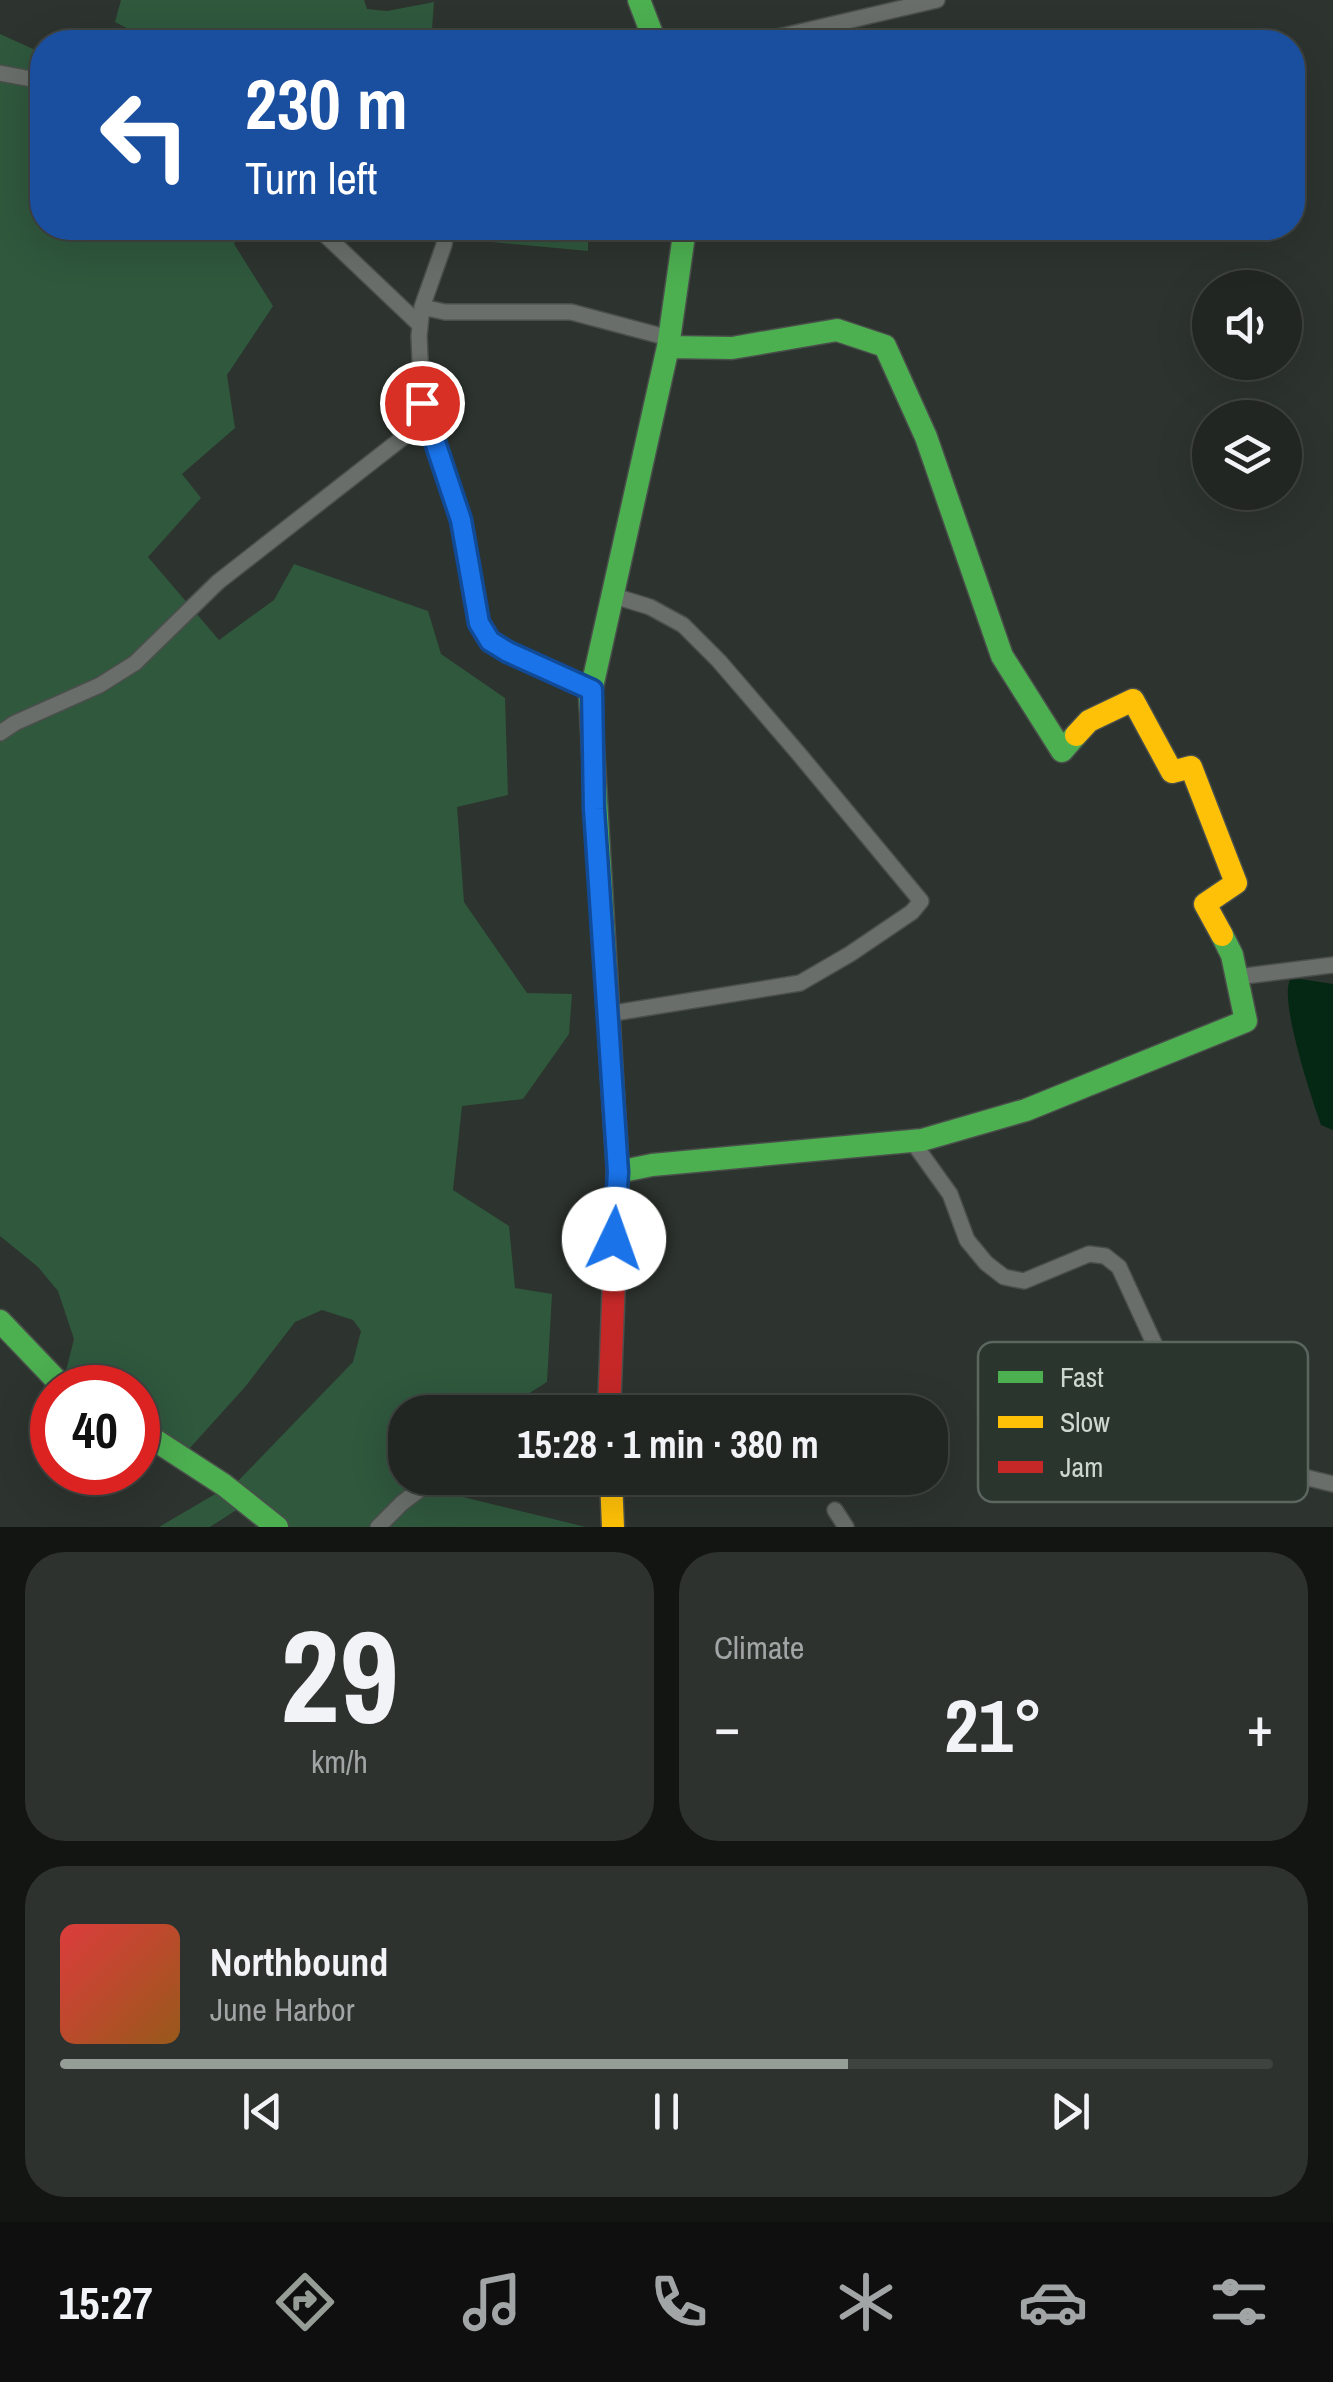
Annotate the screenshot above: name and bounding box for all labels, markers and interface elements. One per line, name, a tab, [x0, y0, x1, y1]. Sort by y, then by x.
text: 230 m	[245, 57, 408, 151]
icon: left	[80, 70, 210, 200]
text: Turn left	[245, 147, 377, 208]
map controls	[1192, 270, 1302, 510]
button: sound	[1192, 270, 1302, 380]
pin	[380, 361, 465, 446]
icon: arrive	[395, 376, 450, 431]
button: layers	[1192, 400, 1302, 510]
position arrow	[562, 1187, 666, 1291]
legend	[978, 1342, 1308, 1502]
text: Fast	[1060, 1358, 1104, 1396]
speed limit sign: 40	[30, 1365, 160, 1495]
text: Slow	[1060, 1403, 1110, 1441]
text: 15:28 · 1 min · 380 m	[517, 1419, 819, 1470]
text: Jam	[1060, 1448, 1103, 1486]
text: 29	[280, 1587, 399, 1763]
text: Climate	[714, 1626, 804, 1669]
text: 21°	[944, 1674, 1043, 1775]
text: −	[714, 1689, 740, 1763]
text: +	[1247, 1689, 1273, 1763]
text: km/h	[311, 1740, 368, 1783]
text: Northbound	[210, 1937, 388, 1988]
text: June Harbor	[210, 1988, 354, 2031]
icon: previous	[235, 2084, 290, 2139]
icon: pause	[639, 2084, 694, 2139]
icon: next	[1043, 2084, 1098, 2139]
icon: directions	[270, 2267, 340, 2337]
icon: music	[457, 2267, 527, 2337]
icon: phone	[644, 2267, 714, 2337]
icon: climate	[831, 2267, 901, 2337]
icon: car	[1018, 2267, 1088, 2337]
icon: filters	[1204, 2267, 1274, 2337]
text: 15:27	[58, 2272, 153, 2333]

